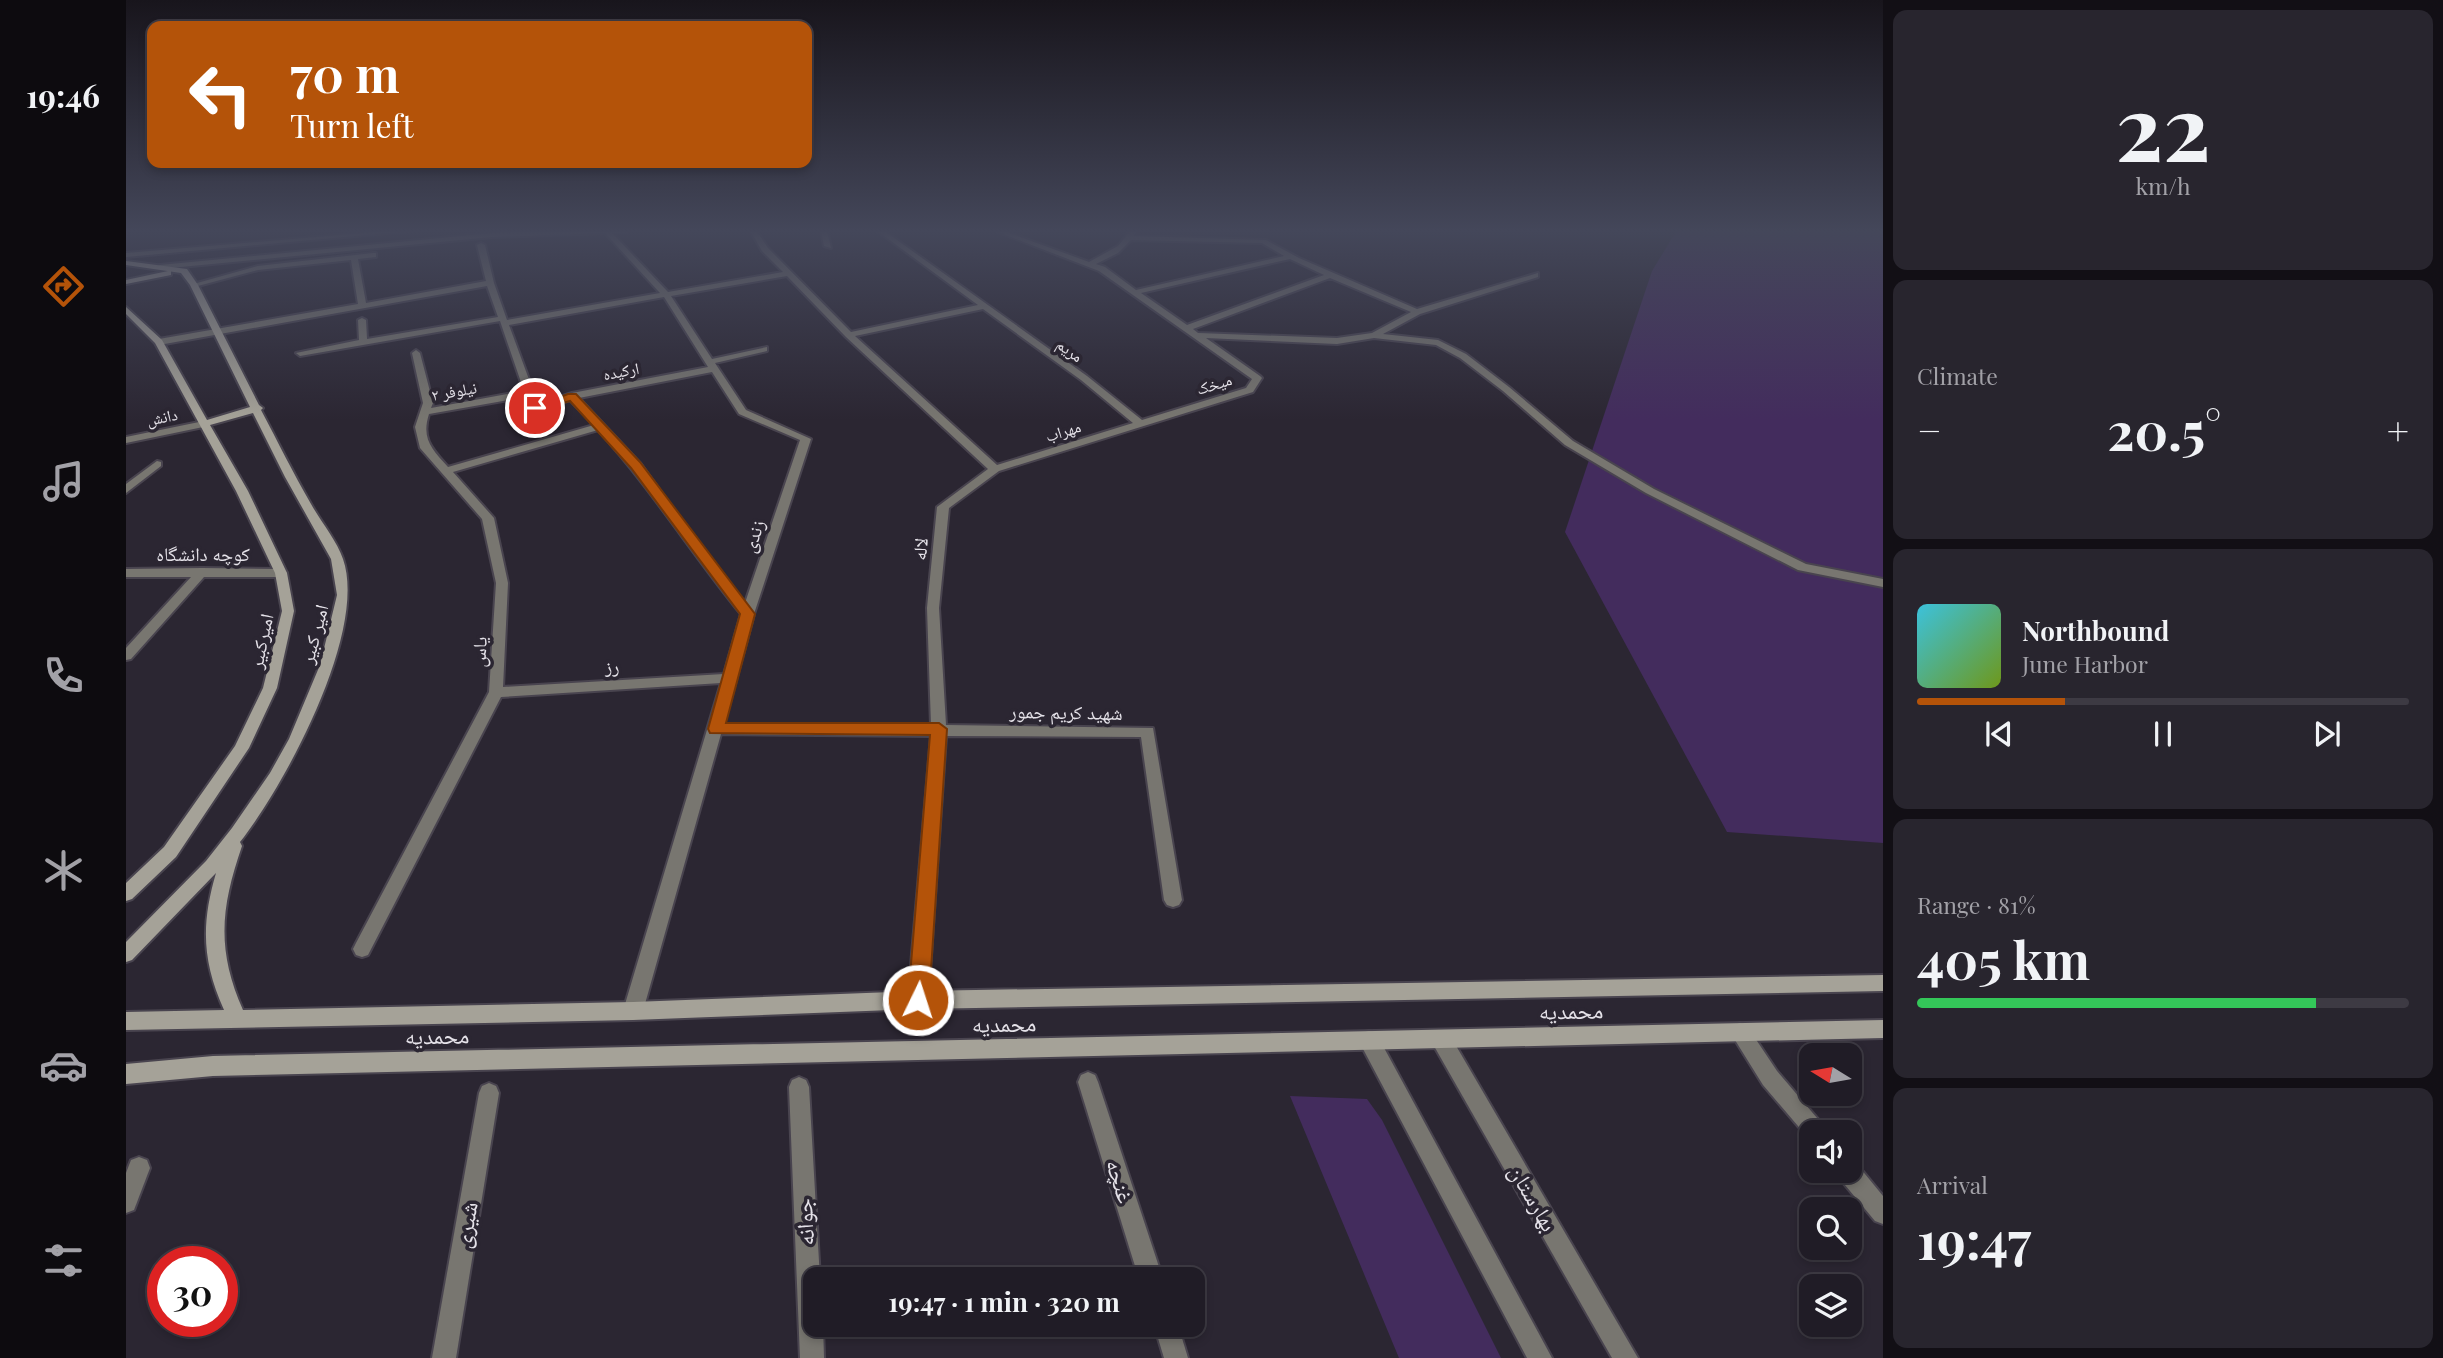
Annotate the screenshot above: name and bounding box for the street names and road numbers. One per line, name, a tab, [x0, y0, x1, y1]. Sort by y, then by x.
street label: مریم	[1052, 333, 1088, 367]
street label: ارکیده	[601, 357, 641, 384]
street label: میخک	[1194, 368, 1234, 399]
street label: نیلوفر ۲	[429, 376, 478, 405]
street label: دانش	[144, 403, 180, 431]
street label: مهراب	[1043, 415, 1083, 446]
street label: زندی	[734, 516, 770, 556]
street label: لاله	[905, 536, 933, 561]
street label: کوچه دانشگاه	[156, 540, 250, 566]
street label: امیر کبیر	[292, 601, 333, 667]
street label: امیرکبیر	[241, 611, 279, 672]
street label: یاس	[464, 636, 492, 668]
street label: رز	[603, 652, 620, 678]
street label: شهید کریم جمور	[1008, 697, 1123, 726]
street label: محمدیه	[1538, 993, 1603, 1026]
street label: محمدیه	[971, 1006, 1036, 1039]
street label: محمدیه	[404, 1018, 469, 1051]
street label: غنچه	[1100, 1155, 1143, 1207]
street label: بهارستان	[1503, 1158, 1566, 1236]
street label: جوانه	[787, 1198, 820, 1247]
street label: شیری	[445, 1199, 484, 1251]

